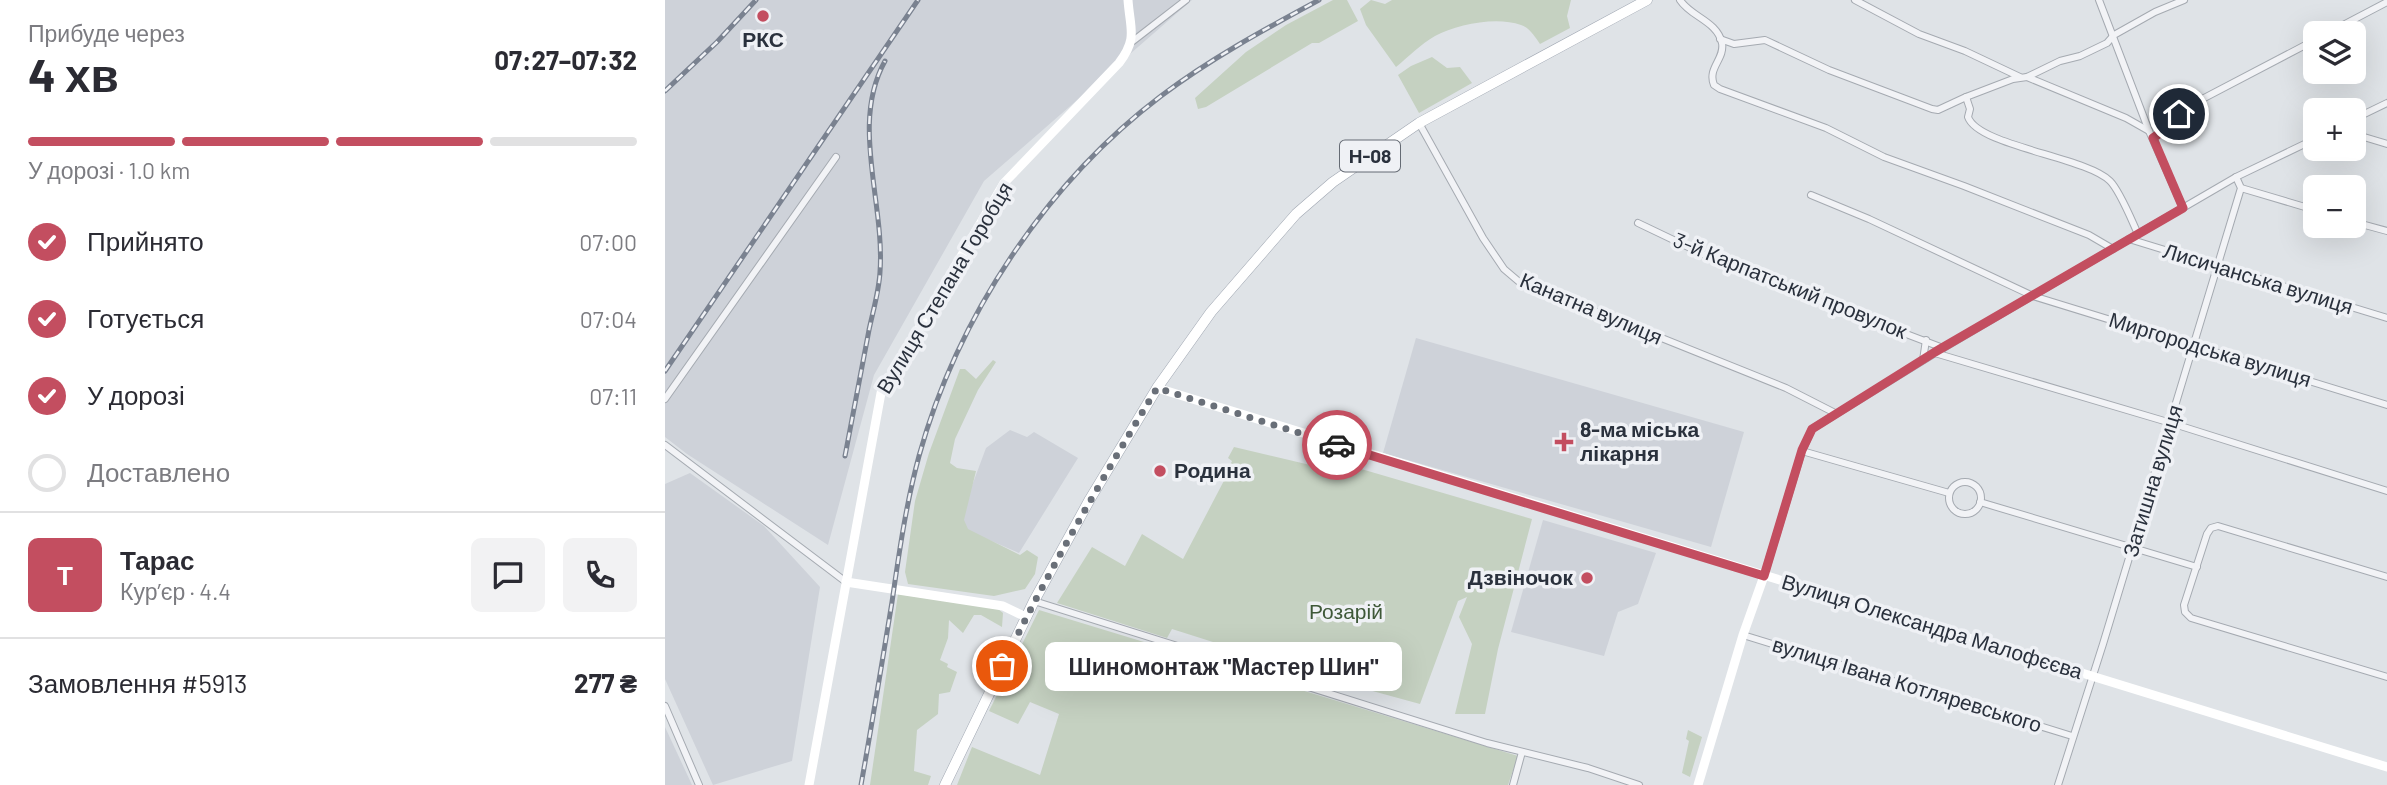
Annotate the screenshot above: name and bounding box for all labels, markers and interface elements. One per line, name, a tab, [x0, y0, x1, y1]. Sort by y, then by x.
marker: РКС	[755, 8, 771, 24]
text: Прибуде через	[28, 19, 185, 47]
map controls	[2303, 21, 2366, 238]
button: layers	[2303, 21, 2366, 84]
place label: РКС	[742, 26, 784, 51]
text: 07:27–07:32	[494, 44, 637, 75]
text: 4 хв	[28, 46, 119, 101]
pin	[2149, 84, 2209, 144]
icon: home	[2160, 95, 2198, 133]
button: +	[2303, 98, 2366, 161]
road number: Н-08	[1340, 140, 1400, 172]
text: У дорозі · 1.0 km	[28, 156, 190, 184]
button: −	[2303, 175, 2366, 238]
street label: Вулиця Степана Горобця	[871, 177, 1017, 398]
icon: check	[28, 223, 66, 261]
text: Прийнято	[87, 225, 204, 256]
street label: 3-й Карпатський провулок	[1670, 226, 1912, 343]
text: 07:00	[579, 228, 637, 256]
street label: Лисичанська вулиця	[2161, 237, 2356, 318]
street label: Канатна вулиця	[1517, 266, 1666, 349]
icon: check	[28, 300, 66, 338]
text: Готується	[87, 302, 204, 333]
text: 07:04	[580, 305, 637, 333]
street label: Миргородська вулиця	[2106, 306, 2315, 391]
icon: check	[28, 377, 66, 415]
text: У дорозі	[87, 379, 185, 410]
text: 07:11	[589, 382, 637, 410]
street label: Затишна вулиця	[2117, 402, 2187, 560]
courier	[1302, 410, 1372, 480]
place label: 8-ма міська лікарня	[1580, 416, 1700, 465]
icon: car	[1318, 426, 1356, 464]
marker: 8-ма міська лікарня	[1554, 432, 1574, 452]
text: Доставлено	[87, 456, 230, 487]
place label: Родина	[1174, 457, 1251, 482]
marker: Родина	[1152, 463, 1168, 479]
button: chat	[471, 538, 545, 612]
button: phone	[563, 538, 637, 612]
text: Тарас	[120, 544, 195, 575]
text: Т	[57, 559, 73, 590]
place label: Дзвіночок	[1468, 564, 1573, 589]
street label: Вулиця Олександра Малофєєва	[1779, 568, 2086, 683]
marker: Дзвіночок	[1579, 570, 1595, 586]
text: Кур’єр · 4.4	[120, 577, 231, 605]
park label: Розарій	[1309, 598, 1383, 623]
street label: вулиця Івана Котляревського	[1770, 631, 2045, 736]
pin	[972, 636, 1032, 696]
callout: Шиномонтаж "Мастер Шин"	[1044, 642, 1401, 690]
icon: bag	[983, 647, 1021, 685]
text: Шиномонтаж "Мастер Шин"	[1069, 652, 1378, 680]
text: Замовлення #5913	[28, 667, 247, 698]
text: 277 ₴	[574, 667, 637, 698]

